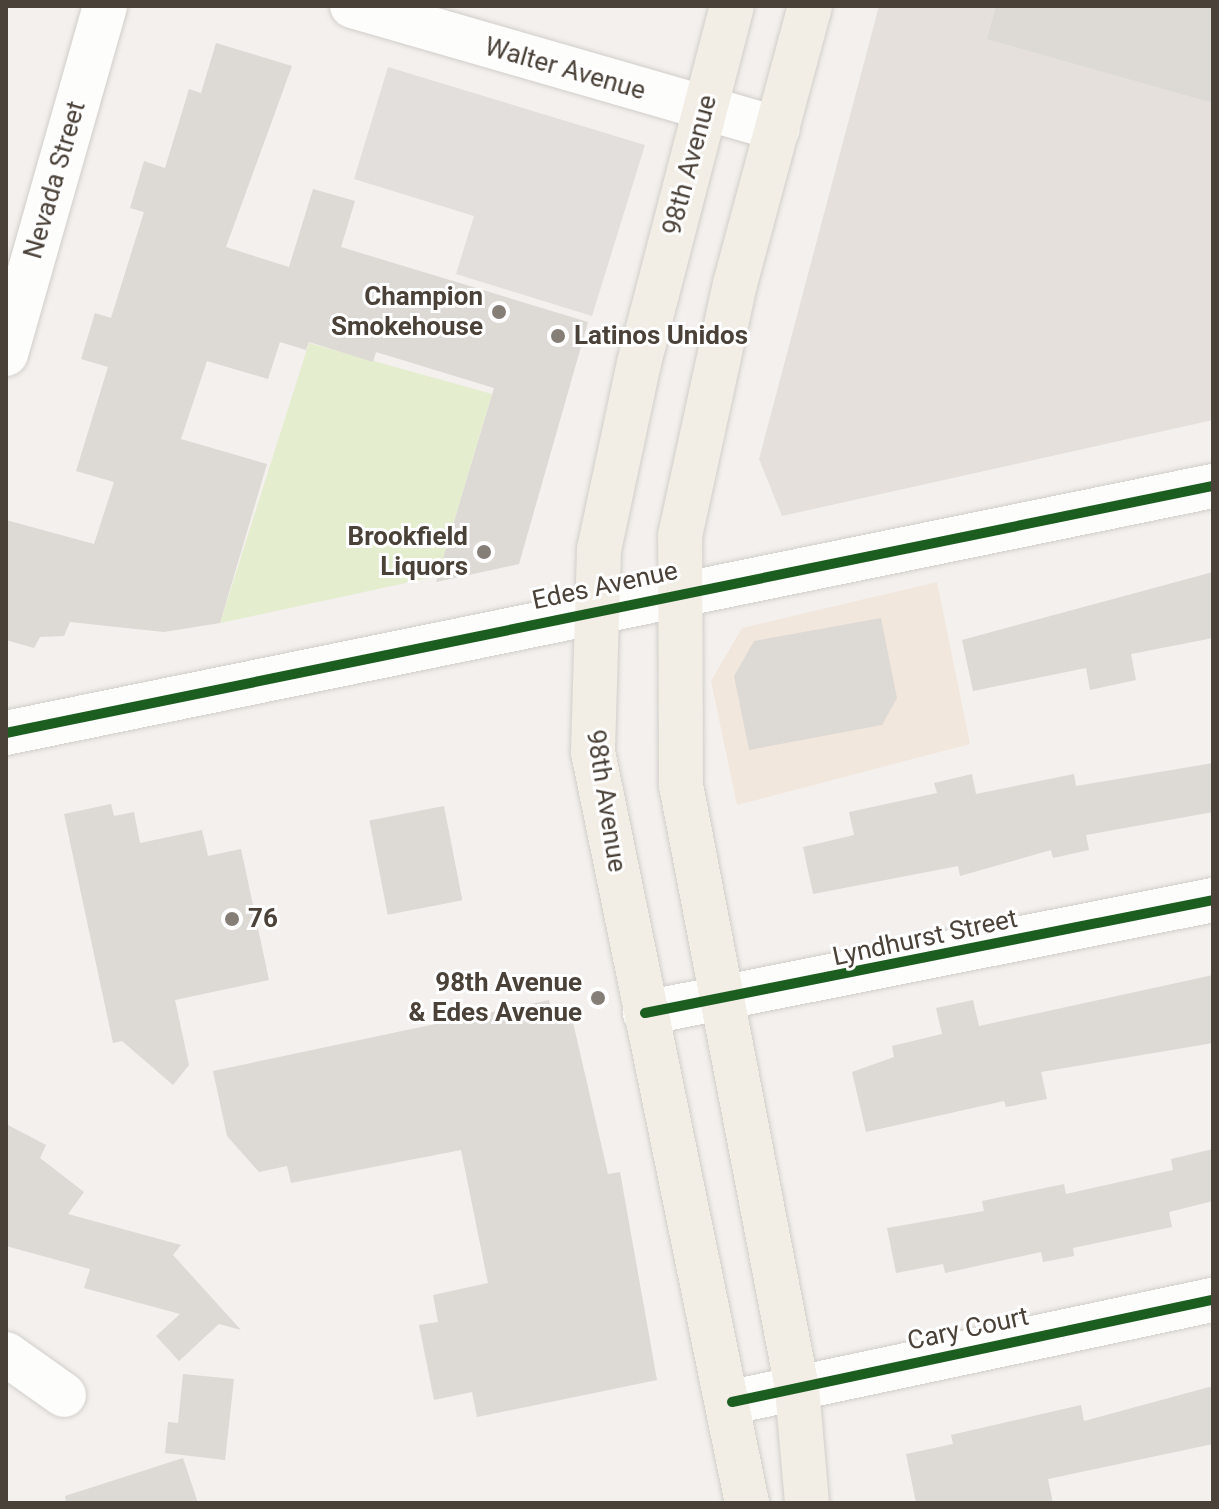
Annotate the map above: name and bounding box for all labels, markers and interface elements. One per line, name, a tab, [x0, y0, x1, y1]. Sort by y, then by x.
street label: Walter Avenue	[481, 31, 649, 107]
street label: 98th Avenue	[656, 92, 724, 238]
street label: Nevada Street	[18, 98, 92, 262]
place label: Champion Smokehouse	[331, 281, 483, 342]
marker: Champion Smokehouse	[490, 303, 508, 321]
place label: Latinos Unidos	[574, 320, 748, 352]
marker: Latinos Unidos	[549, 327, 567, 345]
place label: Brookfield Liquors	[348, 521, 468, 582]
marker: Brookfield Liquors	[475, 543, 493, 561]
street label: Edes Avenue	[529, 555, 681, 617]
street label: 98th Avenue	[579, 728, 633, 874]
place label: 76	[248, 903, 278, 935]
street label: Lyndhurst Street	[830, 903, 1020, 973]
marker: 76	[223, 910, 241, 928]
place label: 98th Avenue & Edes Avenue	[409, 967, 582, 1028]
marker: 98th Avenue & Edes Avenue	[589, 989, 607, 1007]
street label: Cary Court	[905, 1301, 1031, 1357]

